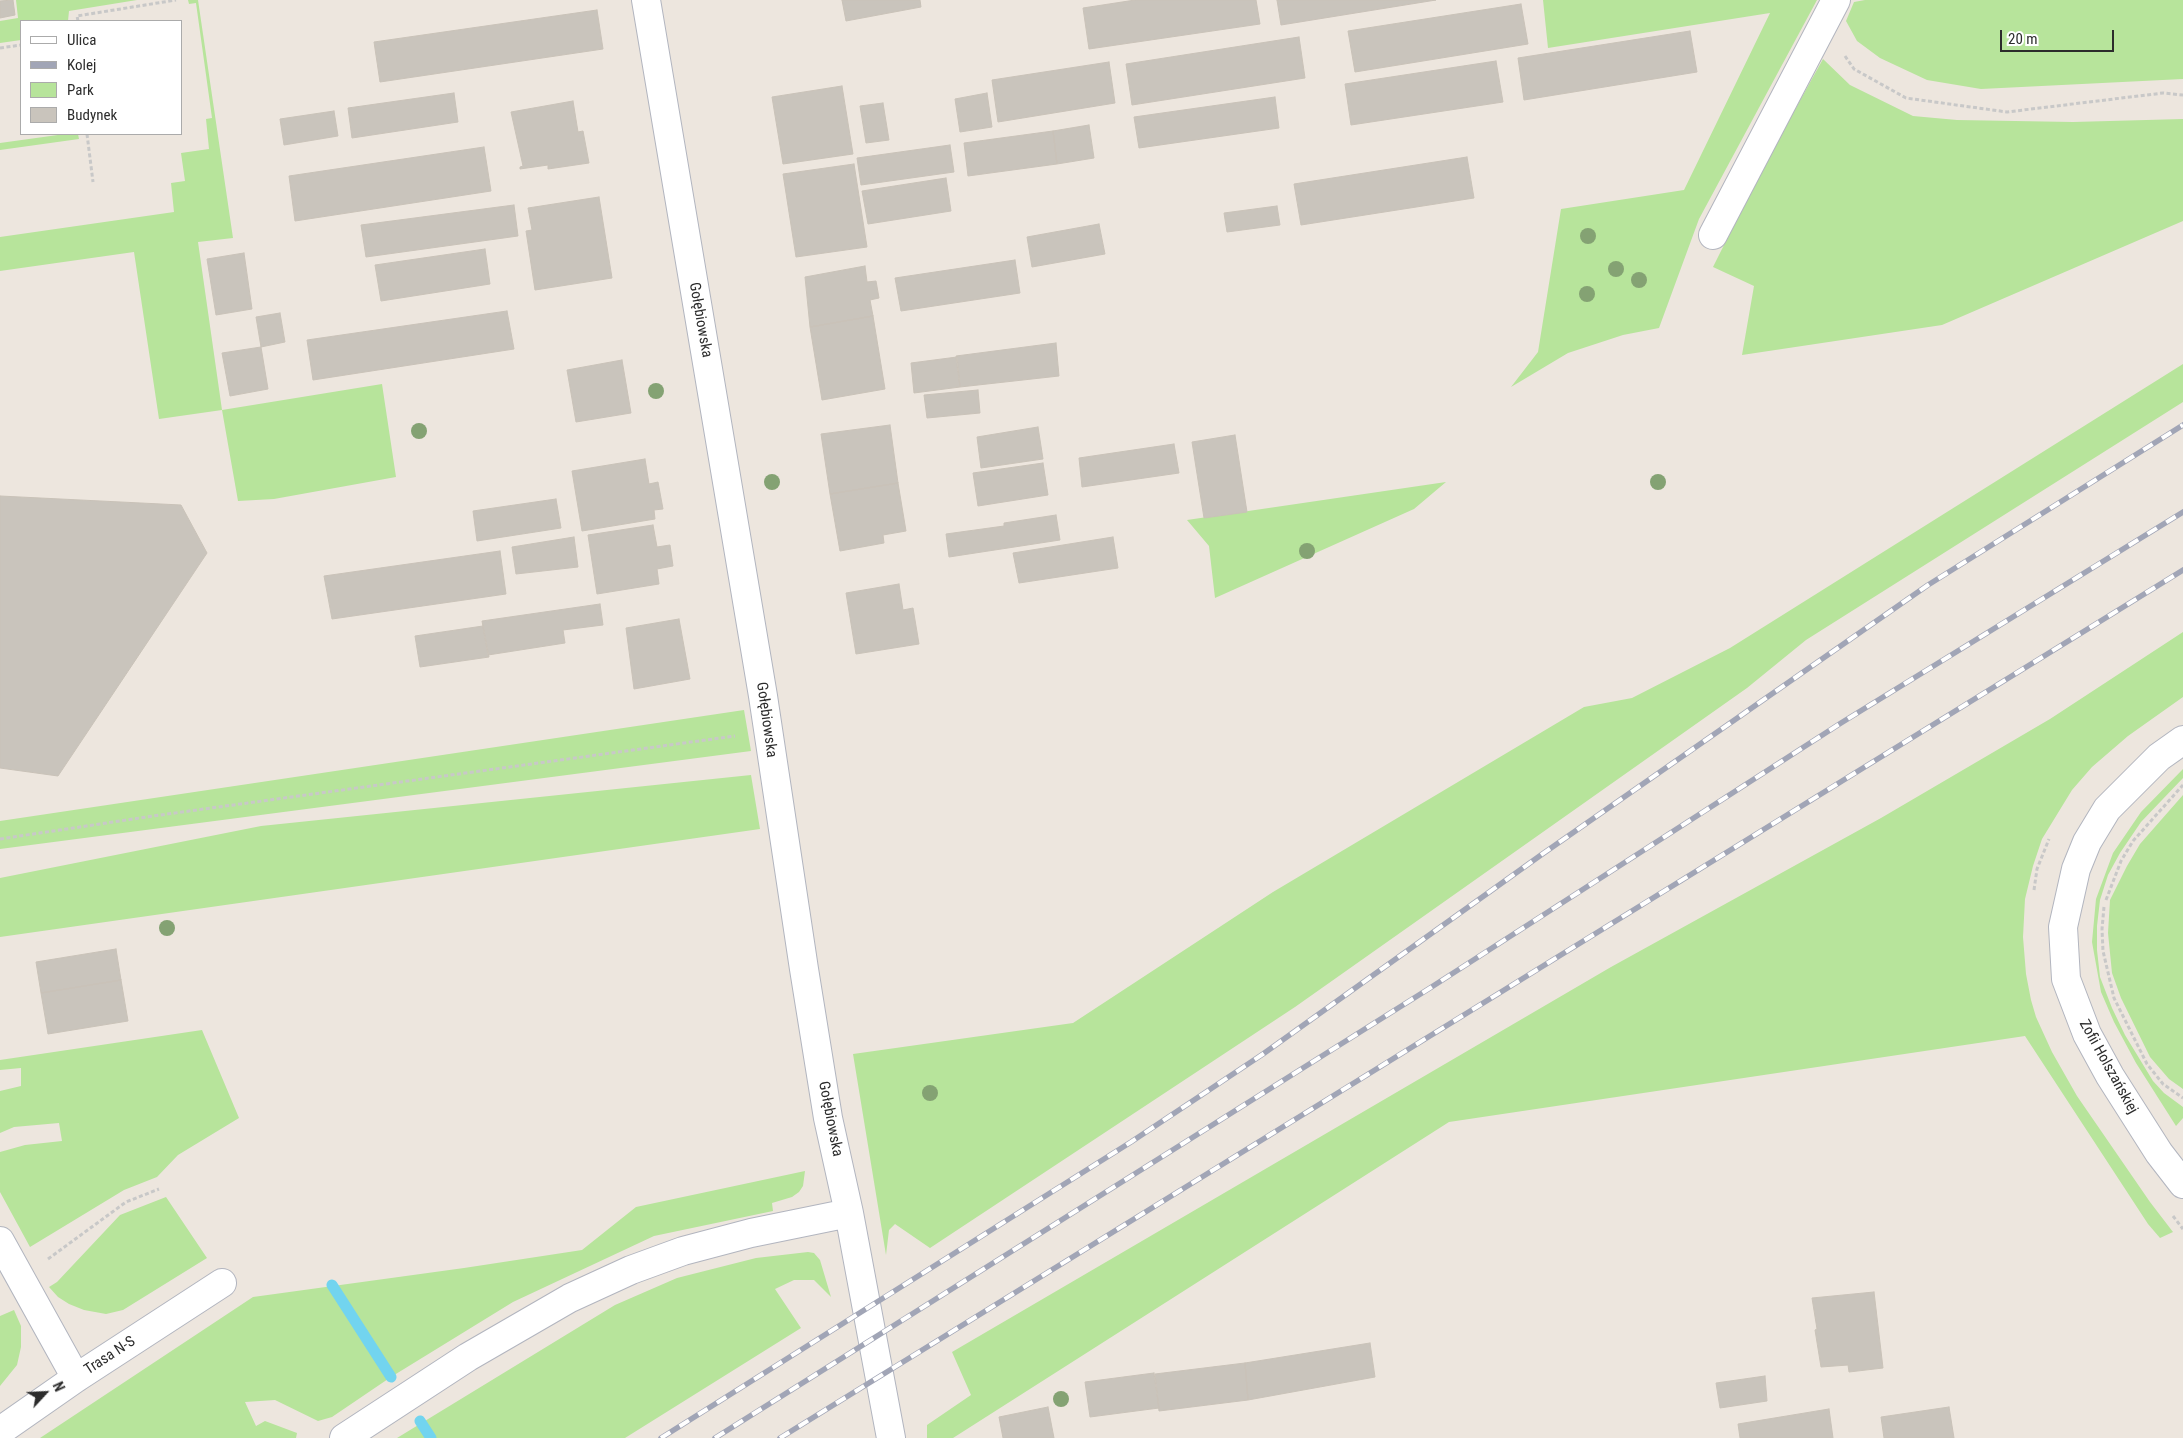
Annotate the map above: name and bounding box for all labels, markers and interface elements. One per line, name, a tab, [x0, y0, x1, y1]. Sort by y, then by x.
legend	[20, 20, 182, 135]
scale bar	[2003, 20, 2117, 52]
text: 20 m	[2008, 30, 2038, 48]
text: Ulica	[67, 31, 96, 49]
text: Kolej	[67, 56, 96, 74]
text: Park	[67, 81, 94, 99]
text: Budynek	[67, 106, 117, 124]
street label: Gołębiowska	[685, 281, 715, 359]
street label: Gołębiowska	[752, 681, 780, 759]
street label: Zofii Holszańskiej	[2075, 1017, 2141, 1117]
street label: Gołębiowska	[814, 1080, 846, 1158]
street label: Trasa N-S	[81, 1333, 139, 1379]
north arrow	[20, 1368, 70, 1418]
text: N	[50, 1379, 68, 1394]

